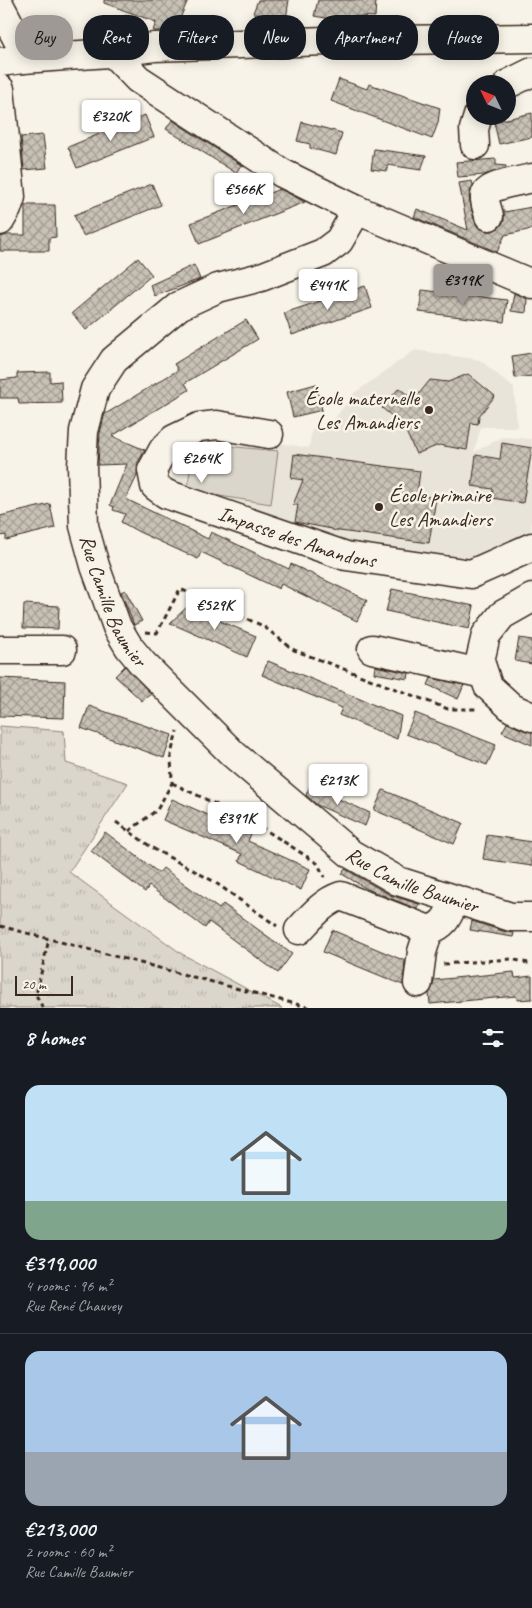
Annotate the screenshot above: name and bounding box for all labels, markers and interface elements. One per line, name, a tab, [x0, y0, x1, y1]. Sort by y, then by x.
chip: Buy	[15, 15, 73, 60]
chip: Rent	[83, 15, 149, 60]
chip: Filters	[159, 15, 234, 60]
chip: New	[244, 15, 306, 60]
chip: Apartment	[316, 15, 418, 60]
chip: House	[428, 15, 499, 60]
north arrow	[466, 75, 516, 125]
map controls	[466, 75, 516, 125]
pin: €320K	[76, 100, 146, 142]
text: €320K	[93, 106, 129, 126]
pin: €566K	[209, 172, 279, 215]
text: €566K	[225, 179, 263, 199]
pin: €319K	[428, 264, 498, 306]
pin: €441K	[293, 268, 363, 311]
text: €319K	[445, 270, 481, 290]
text: €441K	[310, 275, 346, 295]
place label: École maternelle Les Amandiers	[305, 385, 421, 435]
marker: École maternelle Les Amandiers	[423, 404, 435, 416]
pin: €264K	[167, 442, 237, 484]
text: €264K	[183, 448, 221, 468]
place label: École primaire Les Amandiers	[389, 482, 494, 532]
street label: Impasse des Amandons	[215, 500, 379, 573]
marker: École primaire Les Amandiers	[373, 501, 385, 513]
street label: Rue Camille Baumier	[74, 532, 154, 673]
pin: €529K	[180, 588, 250, 631]
text: €529K	[197, 595, 233, 615]
pin: €213K	[303, 764, 373, 806]
text: €213K	[320, 770, 356, 790]
pin: €391K	[202, 802, 272, 844]
text: €391K	[219, 808, 255, 828]
street label: Rue Camille Baumier	[341, 841, 483, 919]
scale bar	[15, 973, 72, 996]
text: 20 m	[22, 976, 46, 993]
icon: filters	[479, 1024, 507, 1052]
text: 8 homes	[25, 1025, 84, 1051]
icon: home	[221, 1118, 311, 1208]
text: €319,000	[25, 1250, 95, 1276]
text: 4 rooms · 96 m²	[25, 1276, 111, 1296]
text: Rue René Chauvey	[25, 1296, 121, 1316]
icon: home	[221, 1383, 311, 1473]
text: €213,000	[25, 1516, 95, 1542]
text: 2 rooms · 60 m²	[25, 1542, 111, 1562]
text: Rue Camille Baumier	[25, 1562, 133, 1582]

